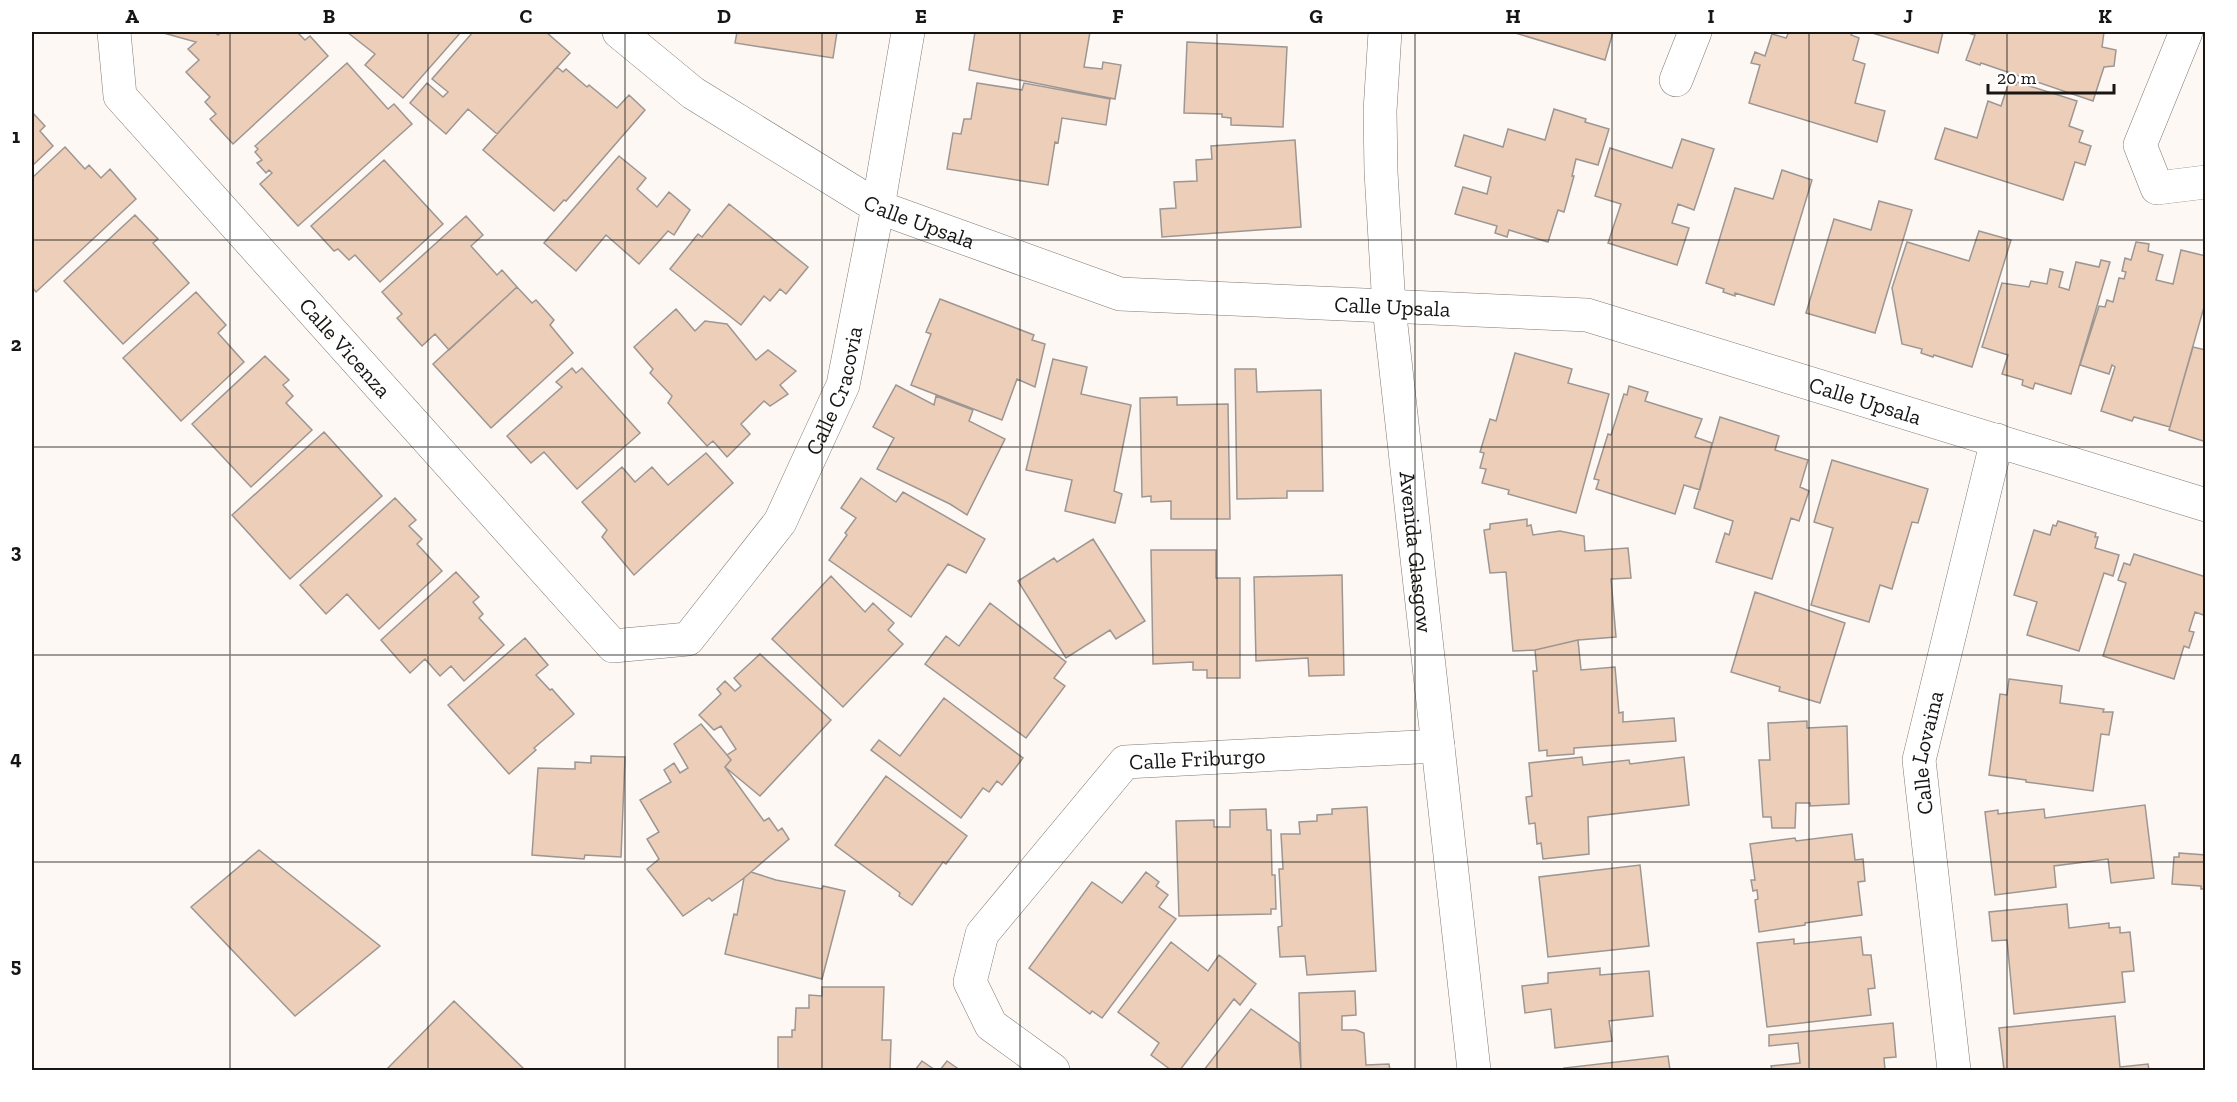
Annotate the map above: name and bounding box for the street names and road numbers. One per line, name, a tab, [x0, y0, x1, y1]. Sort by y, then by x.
street label: Calle Upsala	[858, 188, 979, 255]
street label: Calle Upsala	[1334, 291, 1451, 323]
street label: Calle Vicenza	[293, 292, 397, 404]
street label: Calle Cracovia	[800, 324, 868, 459]
street label: Calle Upsala	[1806, 371, 1925, 431]
street label: Avenida Glasgow	[1393, 470, 1438, 634]
street label: Calle Lovaina	[1906, 688, 1950, 816]
street label: Calle Friburgo	[1129, 742, 1266, 776]

